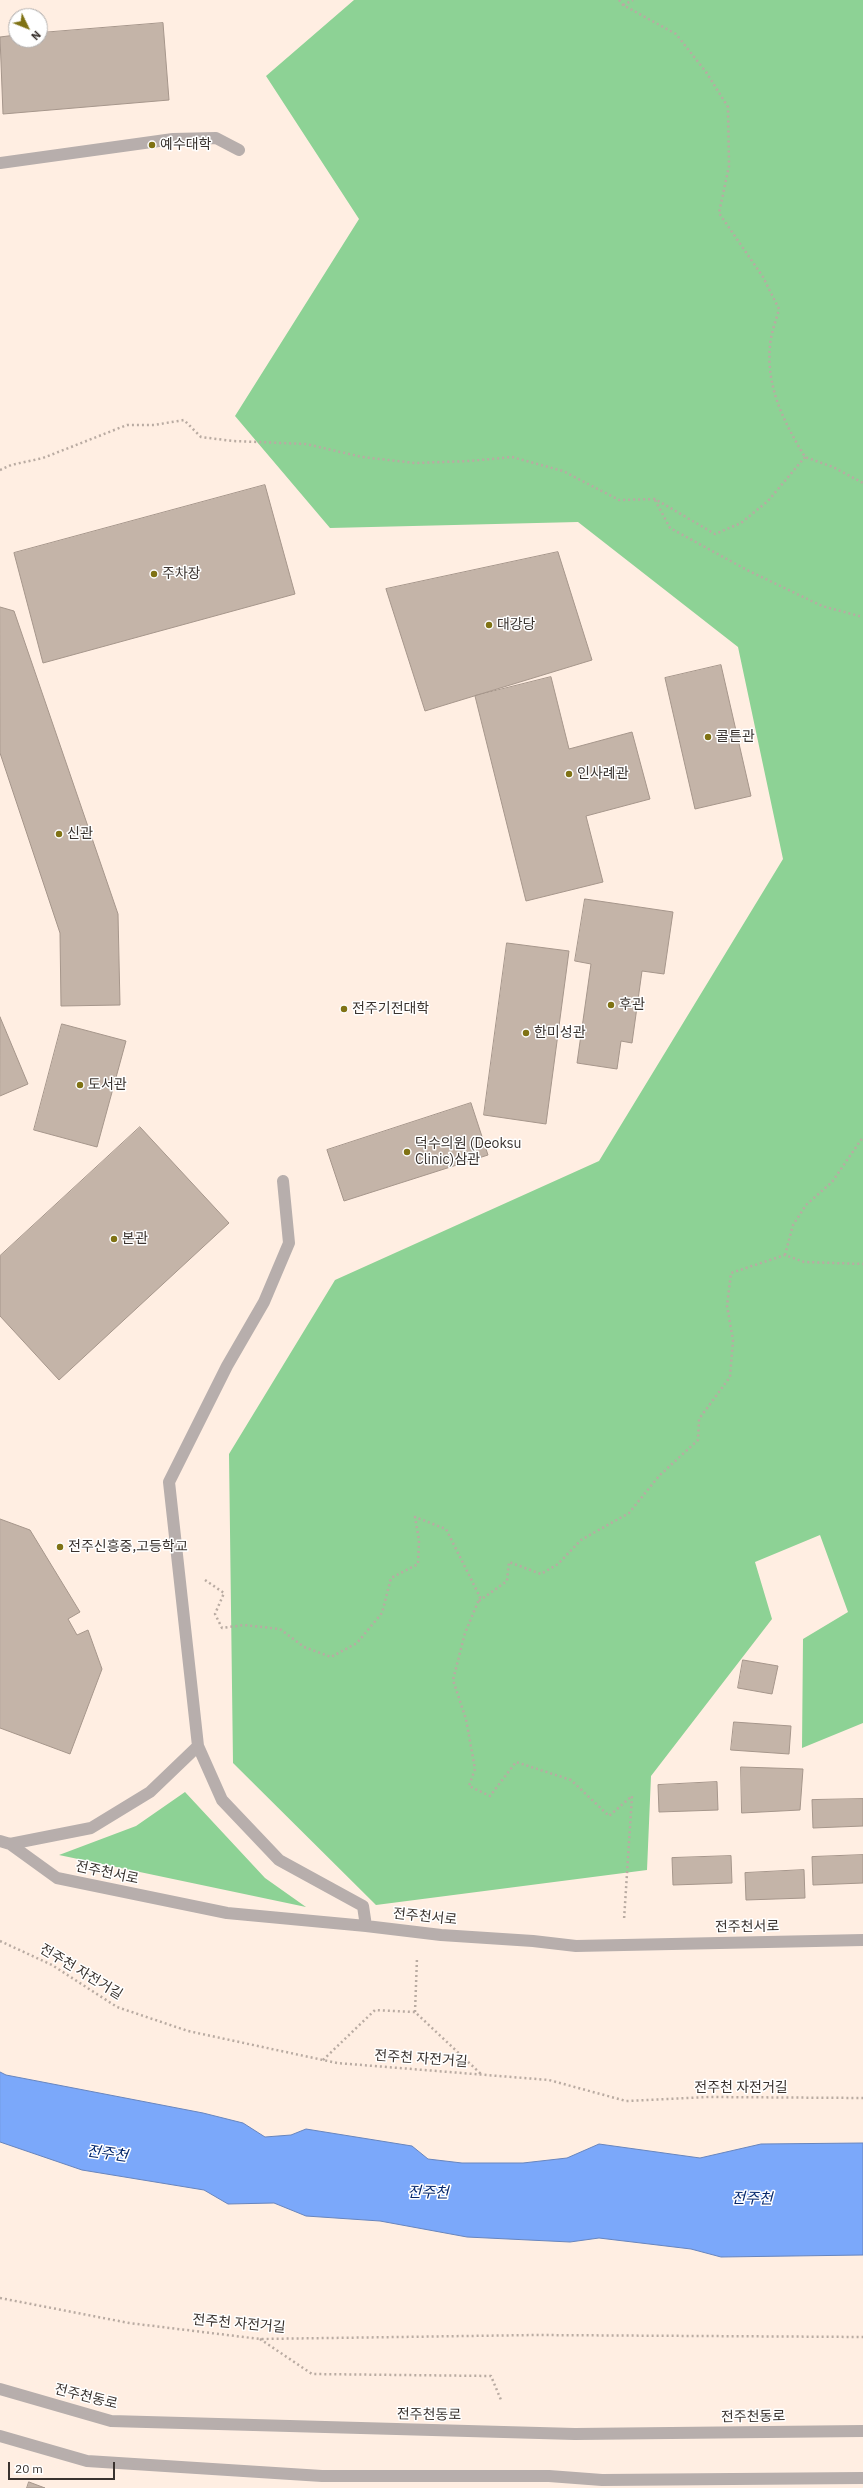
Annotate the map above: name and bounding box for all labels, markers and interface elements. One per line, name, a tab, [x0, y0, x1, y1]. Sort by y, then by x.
north arrow	[8, 8, 48, 48]
text: N	[28, 28, 44, 43]
place label: 예수대학	[160, 137, 212, 153]
marker: 예수대학	[147, 140, 157, 150]
place label: 주차장	[162, 566, 201, 582]
marker: 주차장	[149, 569, 159, 579]
place label: 대강당	[497, 617, 536, 633]
marker: 대강당	[484, 620, 494, 630]
place label: 콜튼관	[716, 729, 755, 745]
marker: 콜튼관	[703, 732, 713, 742]
place label: 인사례관	[577, 766, 629, 782]
marker: 인사례관	[564, 769, 574, 779]
place label: 신관	[67, 826, 93, 842]
marker: 신관	[54, 829, 64, 839]
place label: 후관	[619, 997, 645, 1013]
marker: 후관	[606, 1000, 616, 1010]
place label: 전주기전대학	[352, 1001, 429, 1017]
marker: 전주기전대학	[339, 1004, 349, 1014]
place label: 한미성관	[534, 1025, 586, 1041]
marker: 한미성관	[521, 1028, 531, 1038]
place label: 도서관	[88, 1077, 127, 1093]
marker: 도서관	[75, 1080, 85, 1090]
place label: 덕수의원 (Deoksu Clinic)삼관	[415, 1136, 521, 1168]
marker: 덕수의원 (Deoksu Clinic)삼관	[402, 1147, 412, 1157]
place label: 본관	[122, 1231, 148, 1247]
marker: 본관	[109, 1234, 119, 1244]
place label: 전주신흥중,고등학교	[68, 1539, 188, 1555]
marker: 전주신흥중,고등학교	[55, 1542, 65, 1552]
street label: 전주천서로	[74, 1858, 140, 1888]
street label: 전주천서로	[392, 1905, 458, 1929]
street label: 전주천서로	[715, 1918, 779, 1936]
street label: 전주천 자전거길	[37, 1941, 125, 2003]
street label: 전주천 자전거길	[374, 2047, 468, 2071]
street label: 전주천 자전거길	[694, 2080, 788, 2096]
water label: 전주천	[85, 2142, 129, 2166]
water label: 전주천	[407, 2184, 449, 2202]
water label: 전주천	[731, 2190, 773, 2208]
street label: 전주천 자전거길	[192, 2312, 286, 2336]
street label: 전주천동로	[53, 2381, 119, 2413]
street label: 전주천동로	[397, 2406, 461, 2424]
street label: 전주천동로	[721, 2408, 785, 2426]
scale bar	[10, 2454, 117, 2480]
text: 20 m	[15, 2461, 43, 2476]

